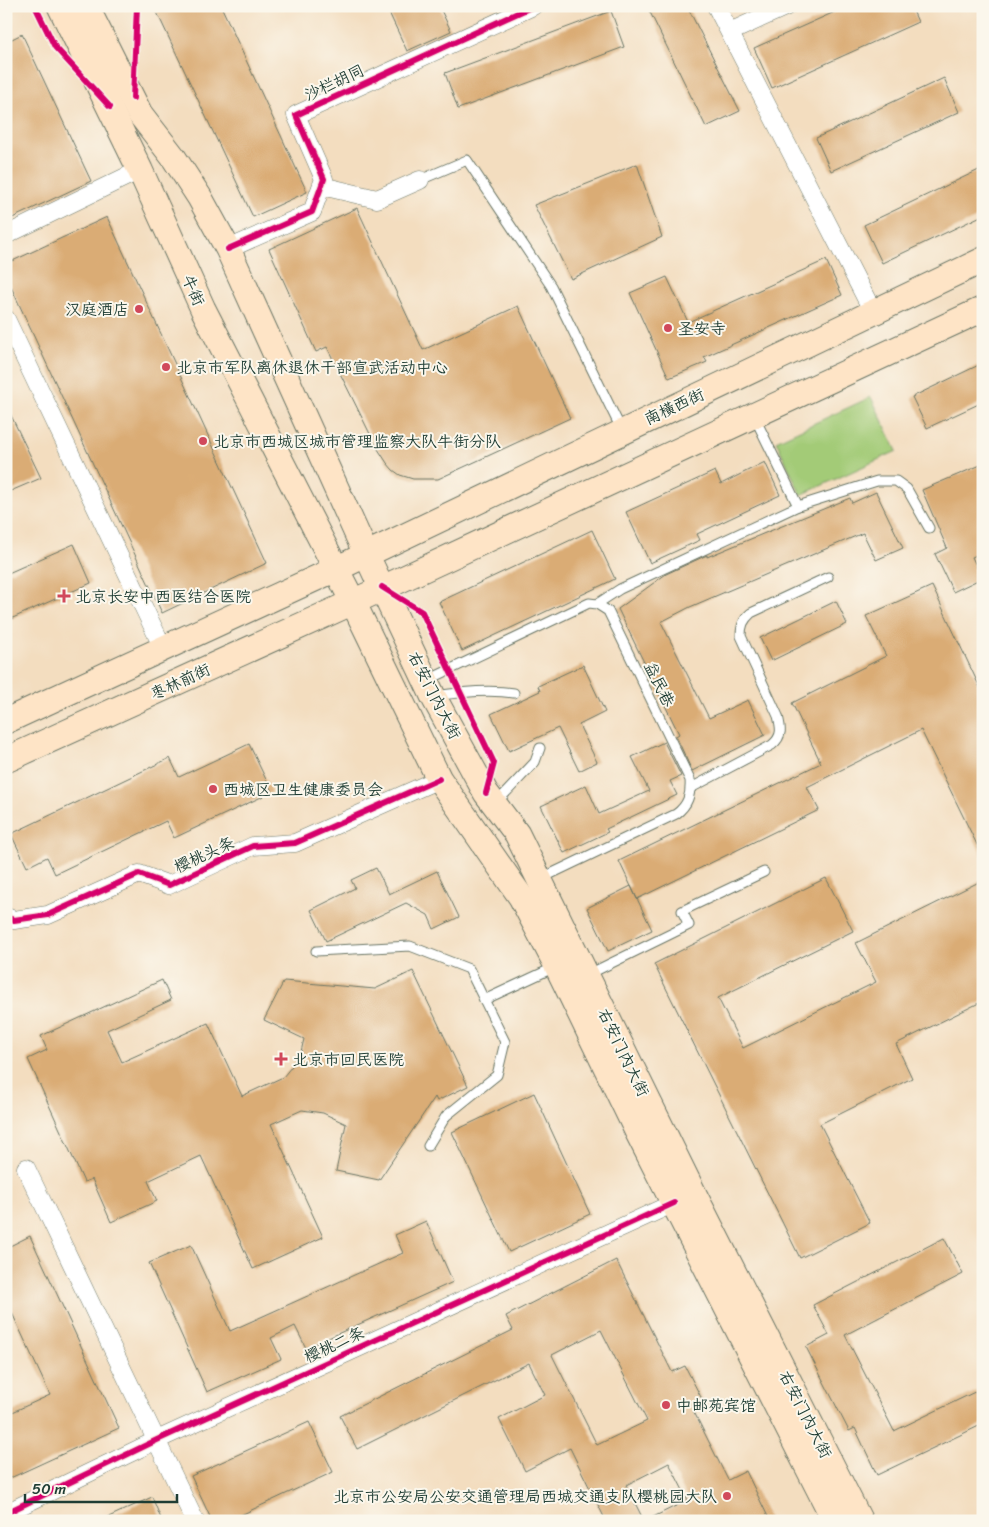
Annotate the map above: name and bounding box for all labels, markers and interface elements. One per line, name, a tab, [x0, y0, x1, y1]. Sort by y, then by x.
street label: 沙栏胡同	[299, 56, 369, 109]
street label: 牛街	[174, 270, 213, 311]
place label: 汉庭酒店	[65, 295, 129, 324]
marker: 汉庭酒店	[133, 303, 145, 315]
place label: 圣安寺	[678, 314, 726, 343]
marker: 圣安寺	[662, 322, 674, 334]
place label: 北京市军队离休退休干部宣武活动中心	[176, 353, 448, 382]
marker: 北京市军队离休退休干部宣武活动中心	[160, 361, 172, 373]
street label: 南横西街	[639, 380, 709, 433]
place label: 北京市西城区城市管理监察大队牛街分队	[213, 427, 501, 456]
marker: 北京市西城区城市管理监察大队牛街分队	[197, 435, 209, 447]
place label: 北京长安中西医结合医院	[75, 582, 251, 611]
marker: 北京长安中西医结合医院	[57, 589, 71, 603]
street label: 右安门内大街	[400, 646, 469, 745]
street label: 枣林前街	[145, 655, 215, 708]
street label: 益民巷	[636, 656, 683, 712]
place label: 西城区卫生健康委员会	[223, 775, 383, 804]
marker: 西城区卫生健康委员会	[207, 783, 219, 795]
street label: 樱桃头条	[169, 828, 239, 881]
street label: 右安门内大街	[589, 1003, 658, 1102]
place label: 北京市回民医院	[292, 1045, 404, 1074]
marker: 北京市回民医院	[274, 1052, 288, 1066]
street label: 樱桃二条	[299, 1318, 369, 1371]
street label: 右安门内大街	[771, 1365, 840, 1464]
place label: 中邮苑宾馆	[676, 1391, 756, 1420]
marker: 中邮苑宾馆	[660, 1399, 672, 1411]
scale bar	[25, 1472, 178, 1504]
text: 50 m	[32, 1476, 67, 1502]
place label: 北京市公安局公安交通管理局西城交通支队樱桃园大队	[333, 1482, 717, 1511]
marker: 北京市公安局公安交通管理局西城交通支队樱桃园大队	[721, 1490, 733, 1502]

